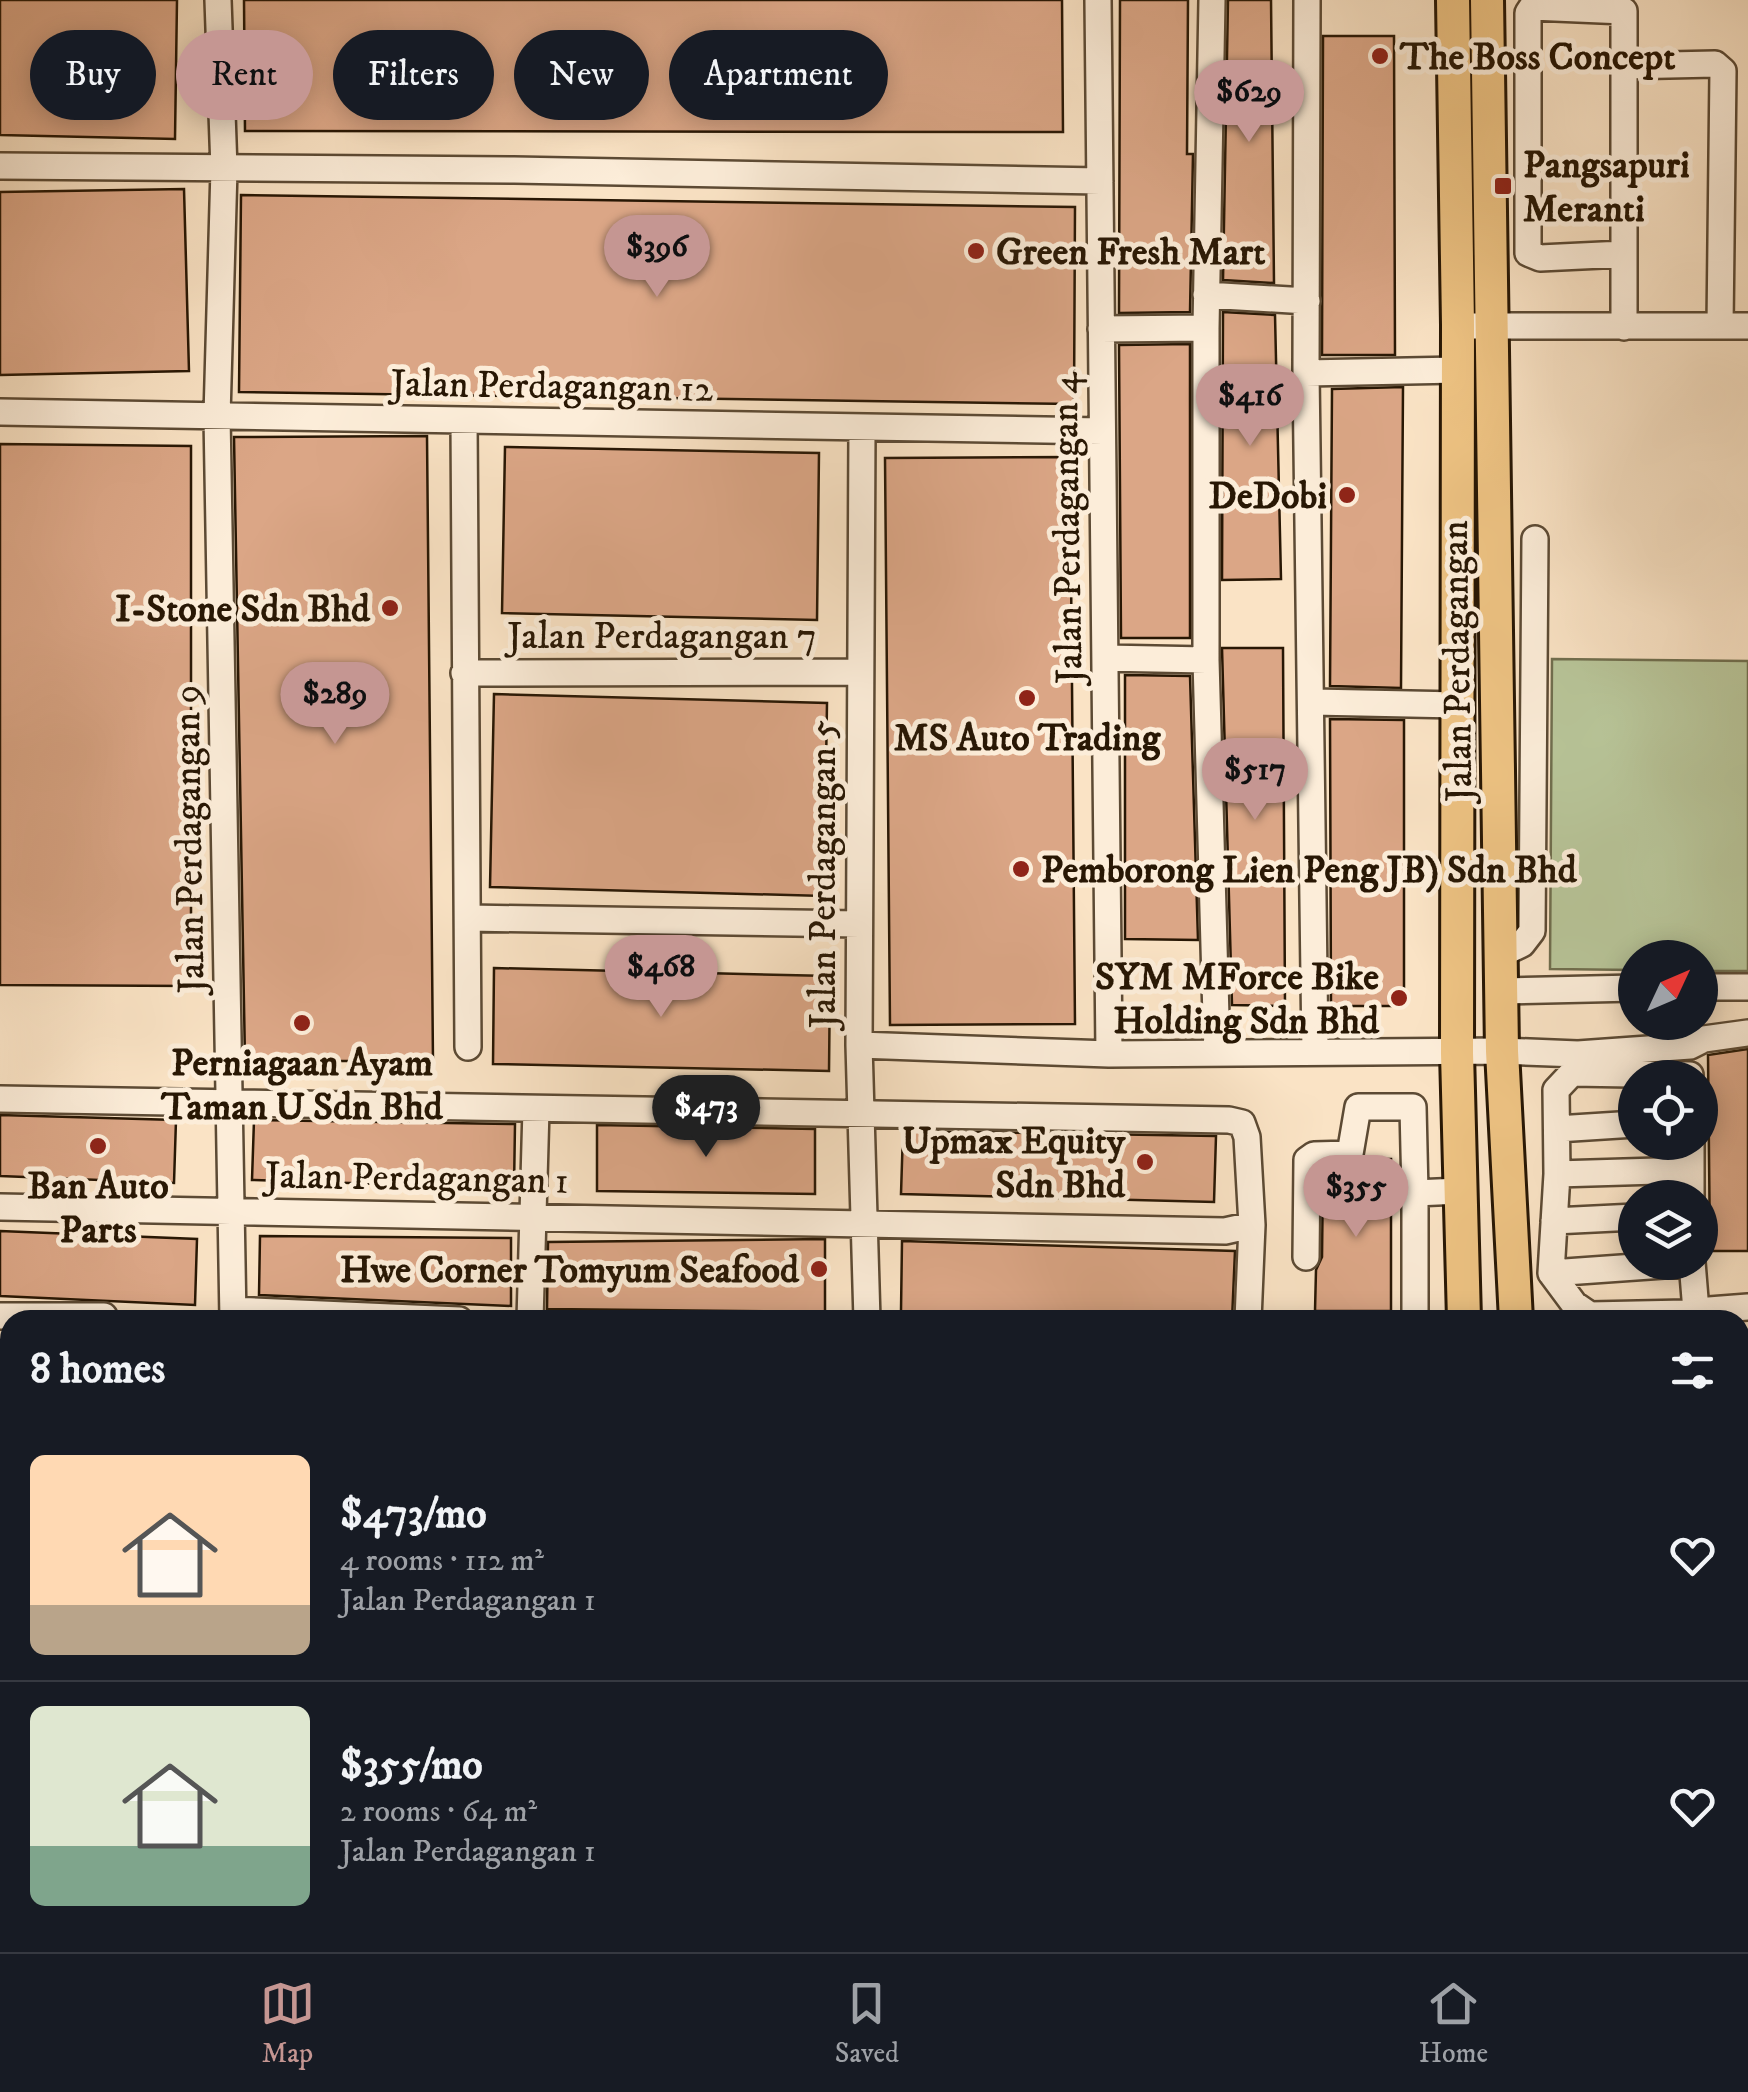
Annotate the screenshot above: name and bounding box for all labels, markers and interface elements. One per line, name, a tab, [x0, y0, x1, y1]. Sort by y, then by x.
chip: Buy	[30, 30, 156, 120]
chip: Rent	[176, 30, 313, 120]
chip: Filters	[333, 30, 494, 120]
chip: New	[514, 30, 649, 120]
chip: Apartment	[669, 30, 888, 120]
place label: The Boss Concept	[1399, 34, 1675, 82]
marker: The Boss Concept	[1369, 45, 1391, 67]
pin: $629	[1190, 60, 1308, 145]
text: $629	[1216, 72, 1282, 112]
place label: Pangsapuri Meranti	[1523, 142, 1690, 234]
marker: Pangsapuri Meranti	[1492, 175, 1514, 197]
pin: $396	[598, 215, 716, 300]
text: $396	[626, 227, 688, 267]
place label: Green Fresh Mart	[996, 229, 1265, 277]
marker: Green Fresh Mart	[965, 240, 987, 262]
street label: Jalan Perdagangan 12	[387, 360, 714, 414]
pin: $416	[1191, 364, 1309, 449]
street label: Jalan Perdagangan 4	[1041, 371, 1095, 687]
text: $416	[1218, 376, 1282, 416]
place label: DeDobi	[1209, 473, 1327, 521]
marker: DeDobi	[1336, 484, 1358, 506]
street label: Jalan Perdagangan	[1432, 520, 1485, 805]
place label: I-Stone Sdn Bhd	[115, 586, 371, 634]
marker: I-Stone Sdn Bhd	[379, 597, 401, 619]
street label: Jalan Perdagangan 7	[504, 613, 817, 661]
pin: $289	[276, 662, 394, 747]
text: $289	[302, 674, 368, 714]
street label: Jalan Perdagangan 9	[163, 684, 217, 997]
marker: MS Auto Trading	[1016, 687, 1038, 709]
place label: MS Auto Trading	[894, 715, 1162, 763]
street label: Jalan Perdagangan 5	[800, 720, 848, 1031]
pin: $517	[1196, 738, 1314, 823]
text: $517	[1224, 750, 1286, 790]
place label: Pemborong Lien Peng JB) Sdn Bhd	[1041, 847, 1578, 895]
marker: Pemborong Lien Peng JB) Sdn Bhd	[1010, 858, 1032, 880]
pin: $468	[602, 935, 720, 1020]
north arrow	[1618, 940, 1718, 1040]
map controls	[1618, 940, 1718, 1280]
text: $468	[627, 947, 695, 987]
place label: SYM MForce Bike Holding Sdn Bhd	[1095, 954, 1380, 1046]
marker: SYM MForce Bike Holding Sdn Bhd	[1388, 987, 1410, 1009]
marker: Perniagaan Ayam Taman U Sdn Bhd	[291, 1012, 313, 1034]
place label: Perniagaan Ayam Taman U Sdn Bhd	[160, 1040, 444, 1132]
button: locate	[1618, 1060, 1718, 1160]
pin: $473	[647, 1075, 765, 1160]
text: $473	[674, 1087, 738, 1127]
place label: Upmax Equity Sdn Bhd	[902, 1118, 1126, 1210]
marker: Ban Auto Parts	[87, 1135, 109, 1157]
marker: Upmax Equity Sdn Bhd	[1134, 1151, 1156, 1173]
street label: Jalan Perdagangan 1	[262, 1152, 569, 1206]
pin: $355	[1297, 1155, 1415, 1240]
place label: Ban Auto Parts	[27, 1163, 169, 1255]
text: $355	[1325, 1167, 1387, 1207]
button: layers	[1618, 1180, 1718, 1280]
place label: Hwe Corner Tomyum Seafood	[340, 1247, 800, 1295]
marker: Hwe Corner Tomyum Seafood	[808, 1258, 830, 1280]
icon: filters	[1665, 1343, 1720, 1398]
text: 8 homes	[30, 1344, 165, 1396]
text: $473/mo	[340, 1489, 487, 1541]
icon: home	[110, 1495, 230, 1615]
icon: heart	[1665, 1528, 1720, 1583]
text: 4 rooms · 112 m²	[340, 1541, 544, 1581]
text: Jalan Perdagangan 1	[340, 1581, 596, 1621]
text: $355/mo	[340, 1740, 483, 1792]
icon: home	[110, 1746, 230, 1866]
icon: heart	[1665, 1779, 1720, 1834]
text: 2 rooms · 64 m²	[340, 1792, 537, 1832]
text: Jalan Perdagangan 1	[340, 1832, 596, 1872]
tab: Map	[260, 1976, 315, 2071]
tab: Saved	[835, 1976, 899, 2071]
tab: Home	[1419, 1976, 1488, 2071]

